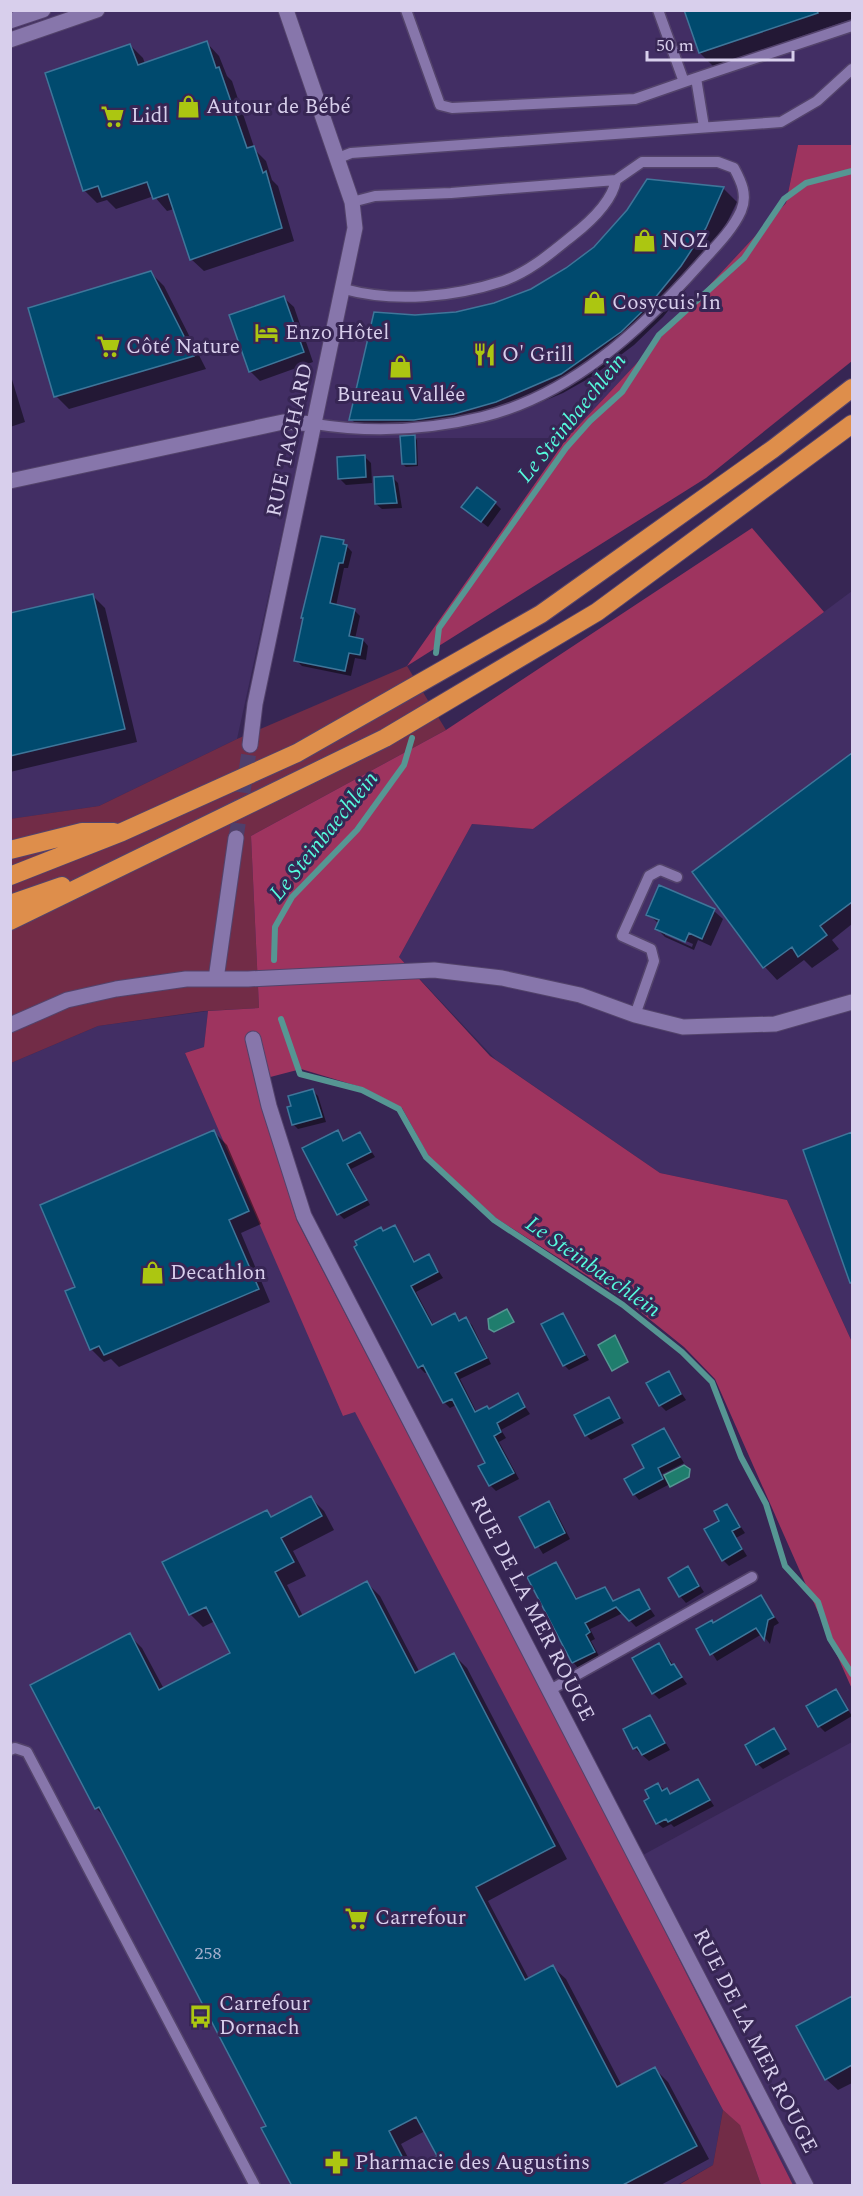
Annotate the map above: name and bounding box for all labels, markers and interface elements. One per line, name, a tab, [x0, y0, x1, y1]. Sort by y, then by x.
scale bar	[647, 24, 792, 62]
text: 50 m	[656, 32, 694, 59]
place label: Autour de Bébé	[206, 91, 351, 123]
shop icon: Autour de Bébé	[175, 94, 201, 120]
place label: Lidl	[131, 100, 169, 132]
supermarket icon: Lidl	[100, 103, 126, 129]
place label: NOZ	[662, 225, 709, 257]
shop icon: NOZ	[631, 228, 657, 254]
place label: Cosycuis'In	[612, 287, 721, 319]
shop icon: Cosycuis'In	[581, 290, 607, 316]
place label: Enzo Hôtel	[285, 317, 389, 349]
hotel icon: Enzo Hôtel	[254, 320, 280, 346]
place label: Côté Nature	[126, 331, 240, 363]
supermarket icon: Côté Nature	[95, 334, 121, 360]
place label: O' Grill	[502, 339, 573, 371]
restaurant icon: O' Grill	[471, 342, 497, 368]
water label: Le Steinbaechlein	[509, 346, 635, 490]
shop icon: Bureau Vallée	[388, 354, 414, 380]
street label: RUE TACHARD	[258, 360, 322, 520]
place label: Bureau Vallée	[337, 379, 465, 411]
water label: Le Steinbaechlein	[261, 764, 387, 908]
water label: Le Steinbaechlein	[519, 1208, 668, 1326]
place label: Decathlon	[170, 1257, 266, 1289]
shop icon: Decathlon	[139, 1260, 165, 1286]
street label: RUE DE LA MER ROUGE	[461, 1491, 603, 1727]
place label: Carrefour	[375, 1902, 466, 1934]
supermarket icon: Carrefour	[344, 1905, 370, 1931]
street label: RUE DE LA MER ROUGE	[684, 1923, 826, 2159]
house number: 258	[195, 1940, 222, 1967]
place label: Carrefour Dornach	[219, 1988, 310, 2044]
bus stop icon: Carrefour Dornach	[188, 2003, 214, 2029]
place label: Pharmacie des Augustins	[355, 2147, 590, 2179]
pharmacy icon: Pharmacie des Augustins	[324, 2150, 350, 2176]

